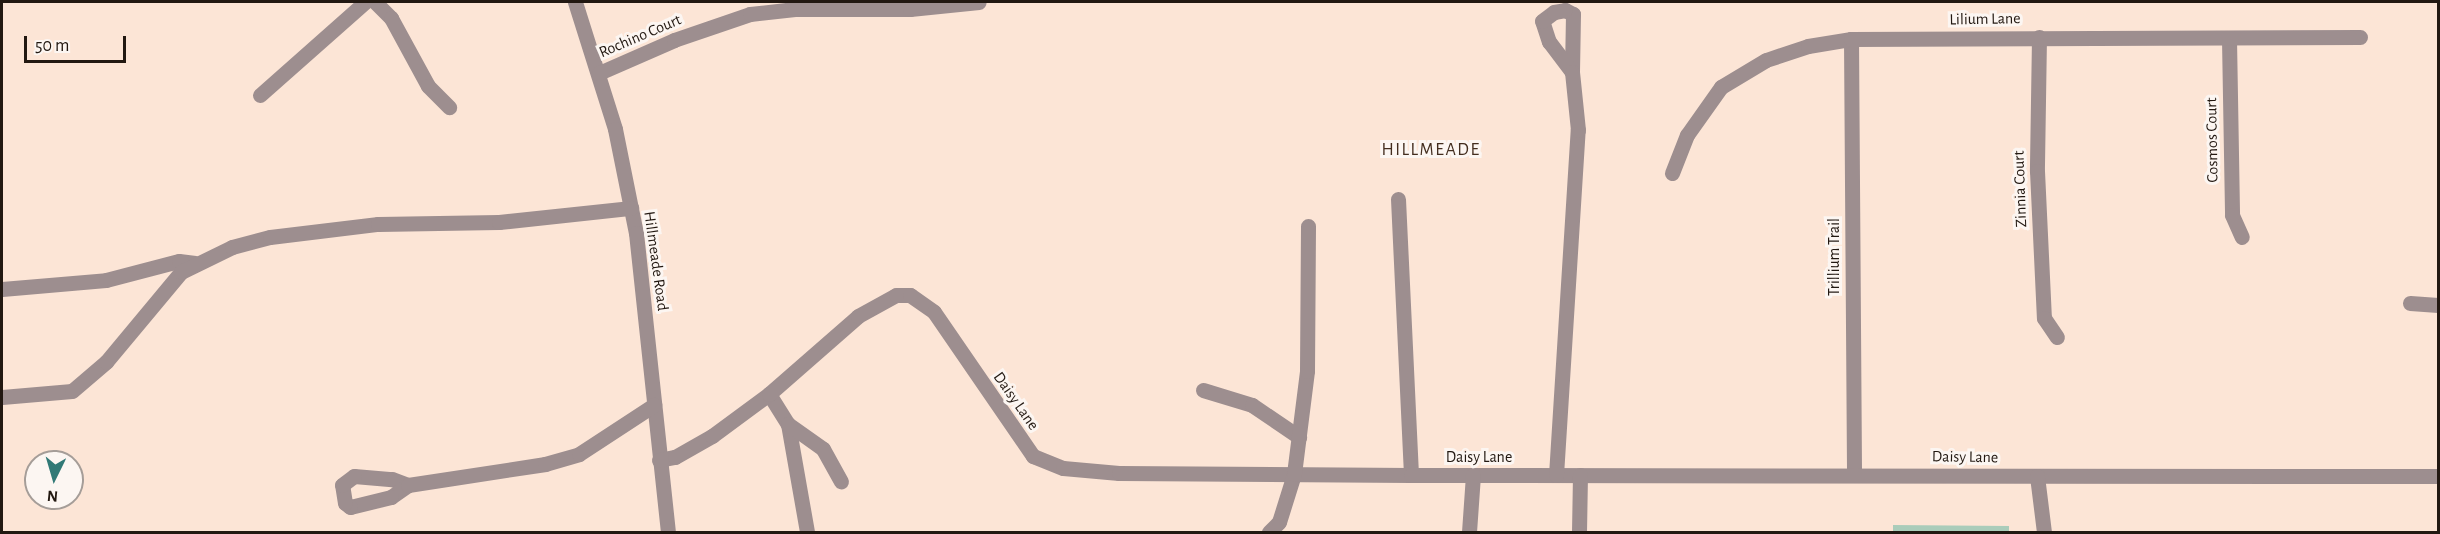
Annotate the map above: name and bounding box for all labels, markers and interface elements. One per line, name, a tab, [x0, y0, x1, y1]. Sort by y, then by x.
street label: Lilium Lane	[1949, 9, 2021, 29]
street label: Rochino Court	[596, 10, 684, 62]
scale bar	[27, 24, 129, 62]
text: 50 m	[35, 37, 69, 55]
street label: Cosmos Court	[2202, 97, 2222, 183]
district label: HILLMEADE	[1381, 139, 1481, 161]
street label: Zinnia Court	[2009, 150, 2031, 228]
street label: Hillmeade Road	[640, 210, 672, 312]
street label: Trillium Trail	[1824, 218, 1844, 296]
street label: Daisy Lane	[989, 368, 1043, 434]
street label: Daisy Lane	[1446, 447, 1512, 467]
street label: Daisy Lane	[1932, 447, 1998, 467]
north arrow	[24, 450, 84, 510]
text: N	[46, 487, 59, 504]

